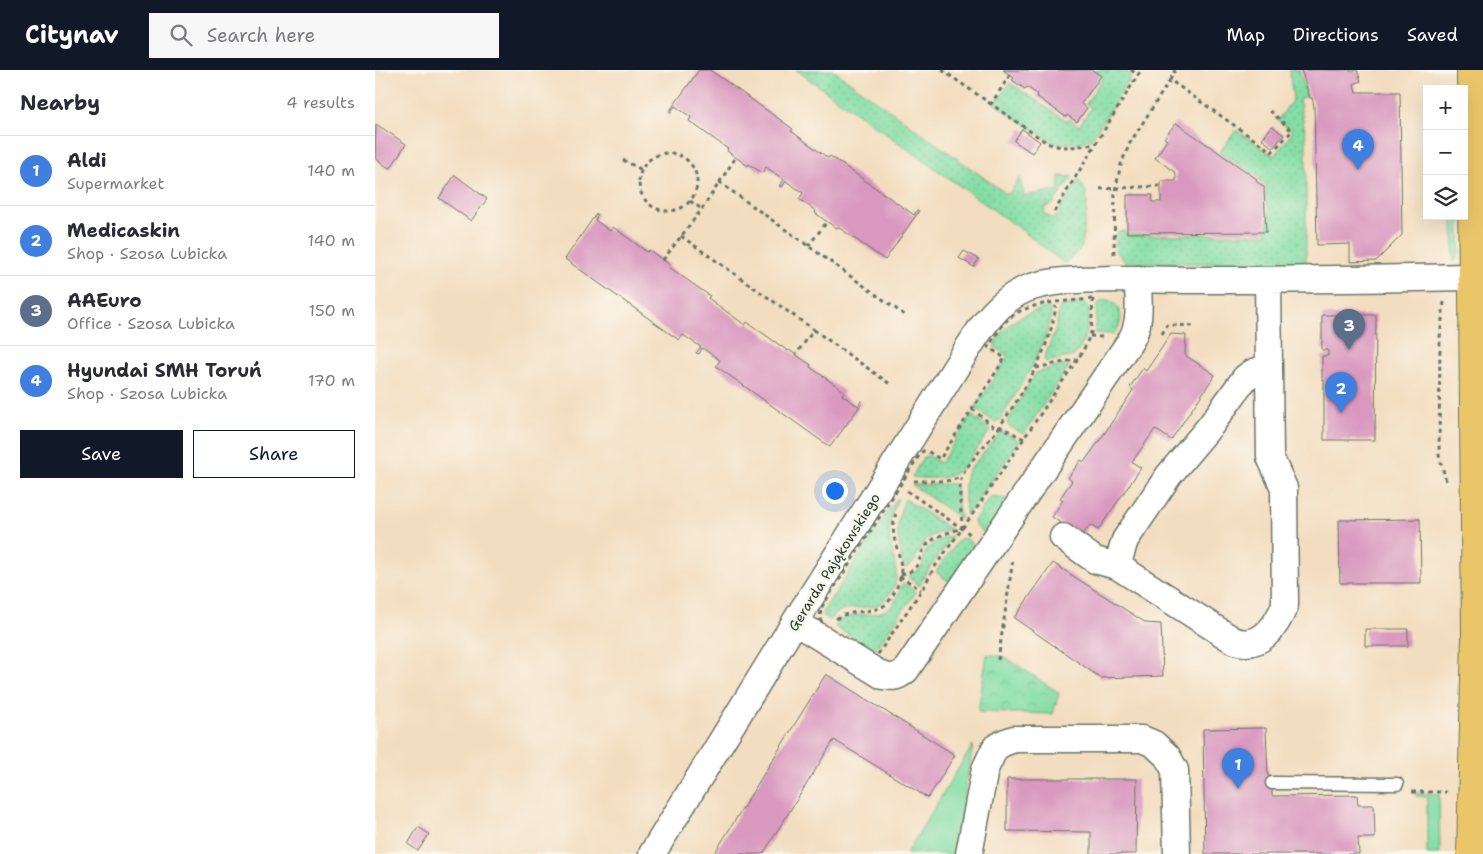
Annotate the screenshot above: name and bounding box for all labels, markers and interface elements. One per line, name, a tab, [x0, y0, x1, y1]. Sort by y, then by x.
search box	[149, 13, 499, 58]
text: Citynav	[25, 19, 119, 51]
icon: search	[167, 21, 195, 49]
text: Search here	[207, 23, 315, 48]
text: Map	[1227, 23, 1265, 47]
text: Directions	[1293, 23, 1379, 47]
text: Saved	[1407, 23, 1458, 47]
map controls	[1423, 85, 1468, 220]
button: +	[1423, 85, 1468, 130]
text: Nearby	[20, 89, 100, 117]
text: 4 results	[286, 92, 355, 113]
pin: 4	[1342, 129, 1374, 170]
button: −	[1423, 130, 1468, 175]
text: Aldi	[67, 148, 107, 173]
text: 1	[32, 160, 40, 181]
text: 140 m	[308, 160, 355, 181]
text: Supermarket	[67, 173, 164, 194]
button: layers	[1423, 175, 1468, 220]
text: Medicaskin	[67, 218, 180, 243]
text: 2	[30, 230, 42, 251]
text: 140 m	[308, 230, 355, 251]
text: Shop · Szosa Lubicka	[67, 243, 227, 264]
text: AAEuro	[67, 288, 142, 313]
text: 3	[30, 300, 42, 321]
text: 150 m	[308, 300, 355, 321]
pin: 3	[1333, 309, 1365, 350]
text: Office · Szosa Lubicka	[67, 313, 235, 334]
text: Hyundai SMH Toruń	[67, 358, 262, 383]
text: 4	[30, 370, 42, 391]
text: 170 m	[308, 370, 355, 391]
pin: 2	[1325, 372, 1357, 413]
text: Shop · Szosa Lubicka	[67, 383, 227, 404]
button: Save	[20, 430, 183, 478]
button: Share	[193, 430, 355, 478]
your location	[822, 478, 848, 504]
street label: Gerarda Pająkowskiego	[784, 490, 884, 634]
pin: 1	[1222, 748, 1254, 789]

